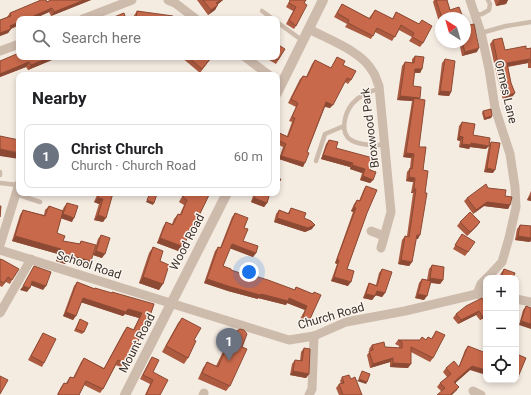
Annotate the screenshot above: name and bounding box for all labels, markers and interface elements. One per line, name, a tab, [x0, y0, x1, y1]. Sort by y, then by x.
north arrow	[435, 12, 471, 48]
search box	[16, 16, 280, 60]
icon: search	[30, 27, 52, 49]
text: Search here	[62, 29, 141, 47]
street label: Ormes Lane	[492, 59, 520, 125]
street label: Broxwood Park	[358, 86, 382, 169]
text: Nearby	[32, 88, 87, 108]
text: Christ Church	[71, 140, 163, 158]
text: 1	[42, 149, 50, 164]
text: 60 m	[234, 149, 263, 164]
text: Church · Church Road	[71, 158, 196, 173]
street label: Wood Road	[167, 211, 207, 273]
street label: School Road	[55, 248, 123, 282]
your location	[239, 262, 259, 282]
map controls	[483, 275, 519, 383]
button: +	[483, 275, 519, 311]
street label: Church Road	[296, 300, 366, 332]
street label: Mount Road	[116, 311, 158, 375]
button: −	[483, 311, 519, 347]
pin: 1	[216, 328, 242, 361]
button: locate	[483, 347, 519, 383]

